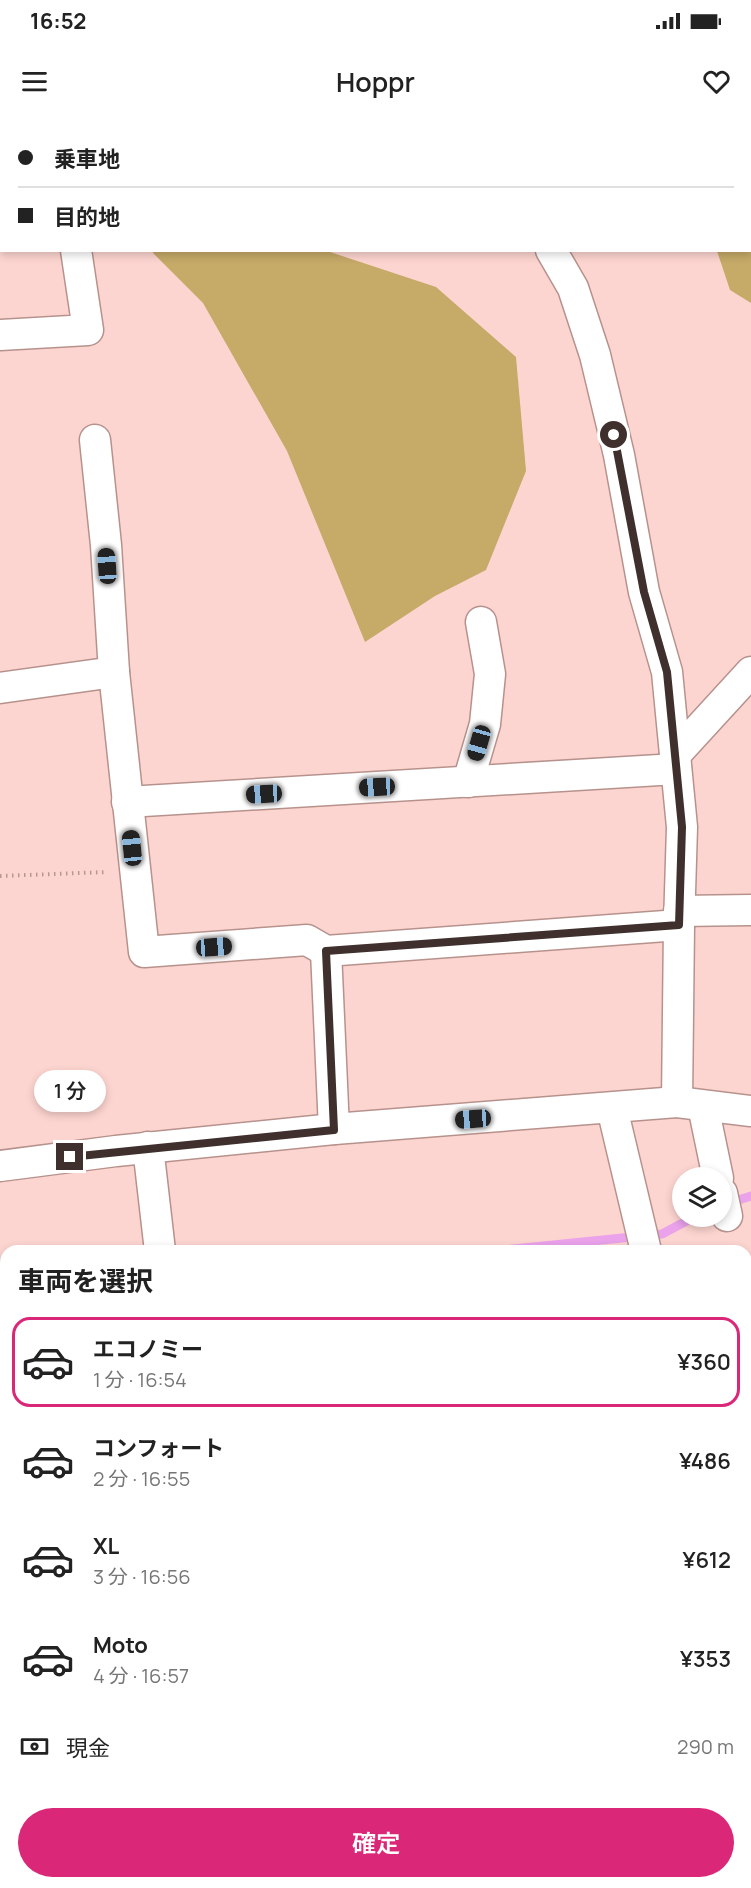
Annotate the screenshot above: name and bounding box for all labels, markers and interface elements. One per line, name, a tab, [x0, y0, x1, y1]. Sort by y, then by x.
text: 16:52	[30, 6, 86, 36]
text: Hoppr	[336, 63, 415, 100]
icon: menu	[18, 65, 51, 98]
icon: heart	[700, 65, 733, 98]
text: 乗車地	[54, 144, 120, 174]
text: 目的地	[54, 202, 120, 232]
route start	[600, 421, 627, 448]
car	[97, 547, 117, 585]
car	[465, 723, 493, 763]
car	[359, 777, 395, 797]
car	[246, 784, 282, 804]
car	[121, 829, 143, 867]
car	[195, 937, 233, 957]
callout: 1 分	[34, 1070, 106, 1112]
text: 1 分	[54, 1077, 86, 1104]
car	[454, 1109, 492, 1129]
route end	[56, 1143, 83, 1170]
map controls	[672, 1167, 732, 1227]
button: layers	[672, 1167, 732, 1227]
text: 車両を選択	[18, 1262, 153, 1299]
text: エコノミー	[93, 1334, 203, 1364]
icon: car	[21, 1335, 75, 1389]
text: ¥360	[678, 1347, 731, 1377]
text: 1 分 · 16:54	[93, 1366, 187, 1393]
text: コンフォート	[93, 1433, 224, 1463]
icon: car	[21, 1434, 75, 1488]
text: ¥486	[679, 1446, 731, 1476]
text: 2 分 · 16:55	[93, 1465, 190, 1492]
text: XL	[93, 1531, 119, 1561]
icon: car	[21, 1533, 75, 1587]
text: ¥612	[682, 1545, 731, 1575]
text: 3 分 · 16:56	[93, 1563, 191, 1590]
text: Moto	[93, 1630, 148, 1660]
icon: car	[21, 1632, 75, 1686]
text: ¥353	[680, 1644, 731, 1674]
text: 4 分 · 16:57	[93, 1662, 189, 1689]
icon: cash	[18, 1730, 51, 1763]
text: 現金	[66, 1733, 110, 1763]
text: 290 m	[677, 1733, 734, 1760]
button: 確定	[18, 1808, 734, 1877]

